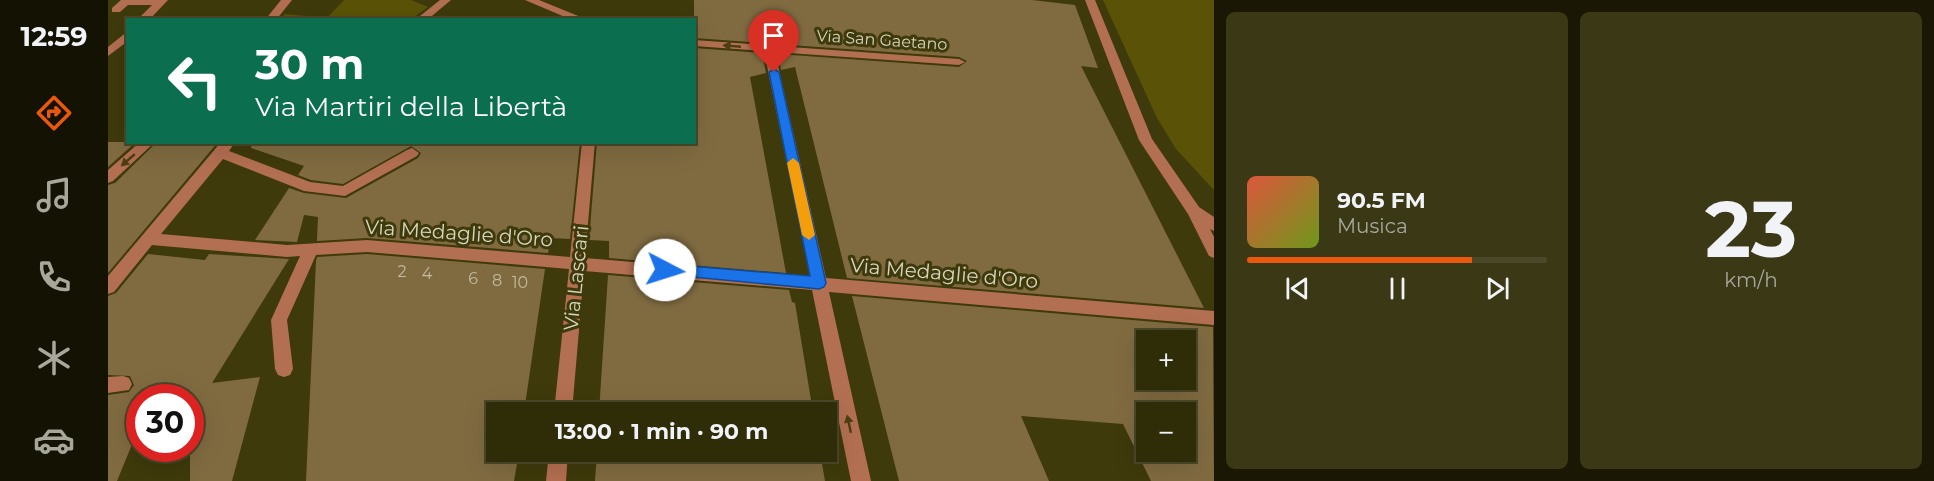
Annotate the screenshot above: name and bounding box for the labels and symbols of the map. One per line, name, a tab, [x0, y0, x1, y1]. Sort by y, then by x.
pin	[748, 10, 799, 72]
street label: Via San Gaetano	[816, 26, 948, 54]
one-way arrow	[722, 41, 741, 51]
one-way arrow	[121, 153, 136, 167]
street label: Via Medaglie d'Oro	[364, 214, 554, 252]
street label: Via Lascari	[559, 224, 593, 332]
position arrow	[633, 238, 697, 302]
street label: Via Medaglie d'Oro	[849, 253, 1039, 293]
house number: 2	[397, 262, 407, 281]
house number: 4	[422, 264, 433, 283]
house number: 6	[468, 269, 478, 288]
house number: 8	[492, 271, 502, 290]
house number: 10	[512, 273, 528, 292]
speed limit sign: 30	[126, 384, 204, 462]
one-way arrow	[844, 414, 853, 433]

